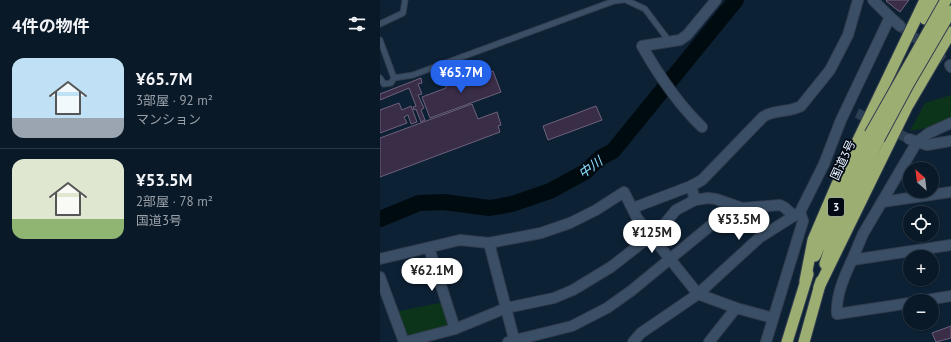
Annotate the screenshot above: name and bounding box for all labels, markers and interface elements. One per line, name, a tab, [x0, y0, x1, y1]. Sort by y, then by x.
icon: filters	[346, 13, 368, 35]
text: 4件の物件	[12, 15, 90, 37]
pin: ¥65.7M	[428, 60, 494, 94]
text: ¥65.7M	[439, 64, 483, 81]
text: ¥65.7M	[136, 68, 192, 90]
icon: home	[44, 74, 92, 122]
text: 3部屋 · 92 m²	[136, 92, 213, 109]
text: マンション	[136, 111, 201, 128]
street label: 国道3号	[827, 137, 858, 182]
water label: 中川	[575, 152, 607, 182]
north arrow	[903, 162, 939, 198]
map controls	[903, 162, 939, 330]
text: ¥53.5M	[136, 169, 192, 191]
icon: home	[44, 175, 92, 223]
text: 2部屋 · 78 m²	[136, 193, 213, 210]
road number: 3	[828, 198, 844, 216]
button: locate	[903, 206, 939, 242]
pin: ¥53.5M	[706, 207, 772, 241]
text: ¥53.5M	[717, 211, 761, 228]
text: 国道3号	[136, 212, 182, 229]
pin: ¥125M	[624, 220, 680, 254]
text: ¥125M	[632, 224, 672, 241]
button: +	[903, 250, 939, 286]
pin: ¥62.1M	[399, 258, 465, 292]
text: ¥62.1M	[410, 262, 454, 279]
button: −	[903, 294, 939, 330]

